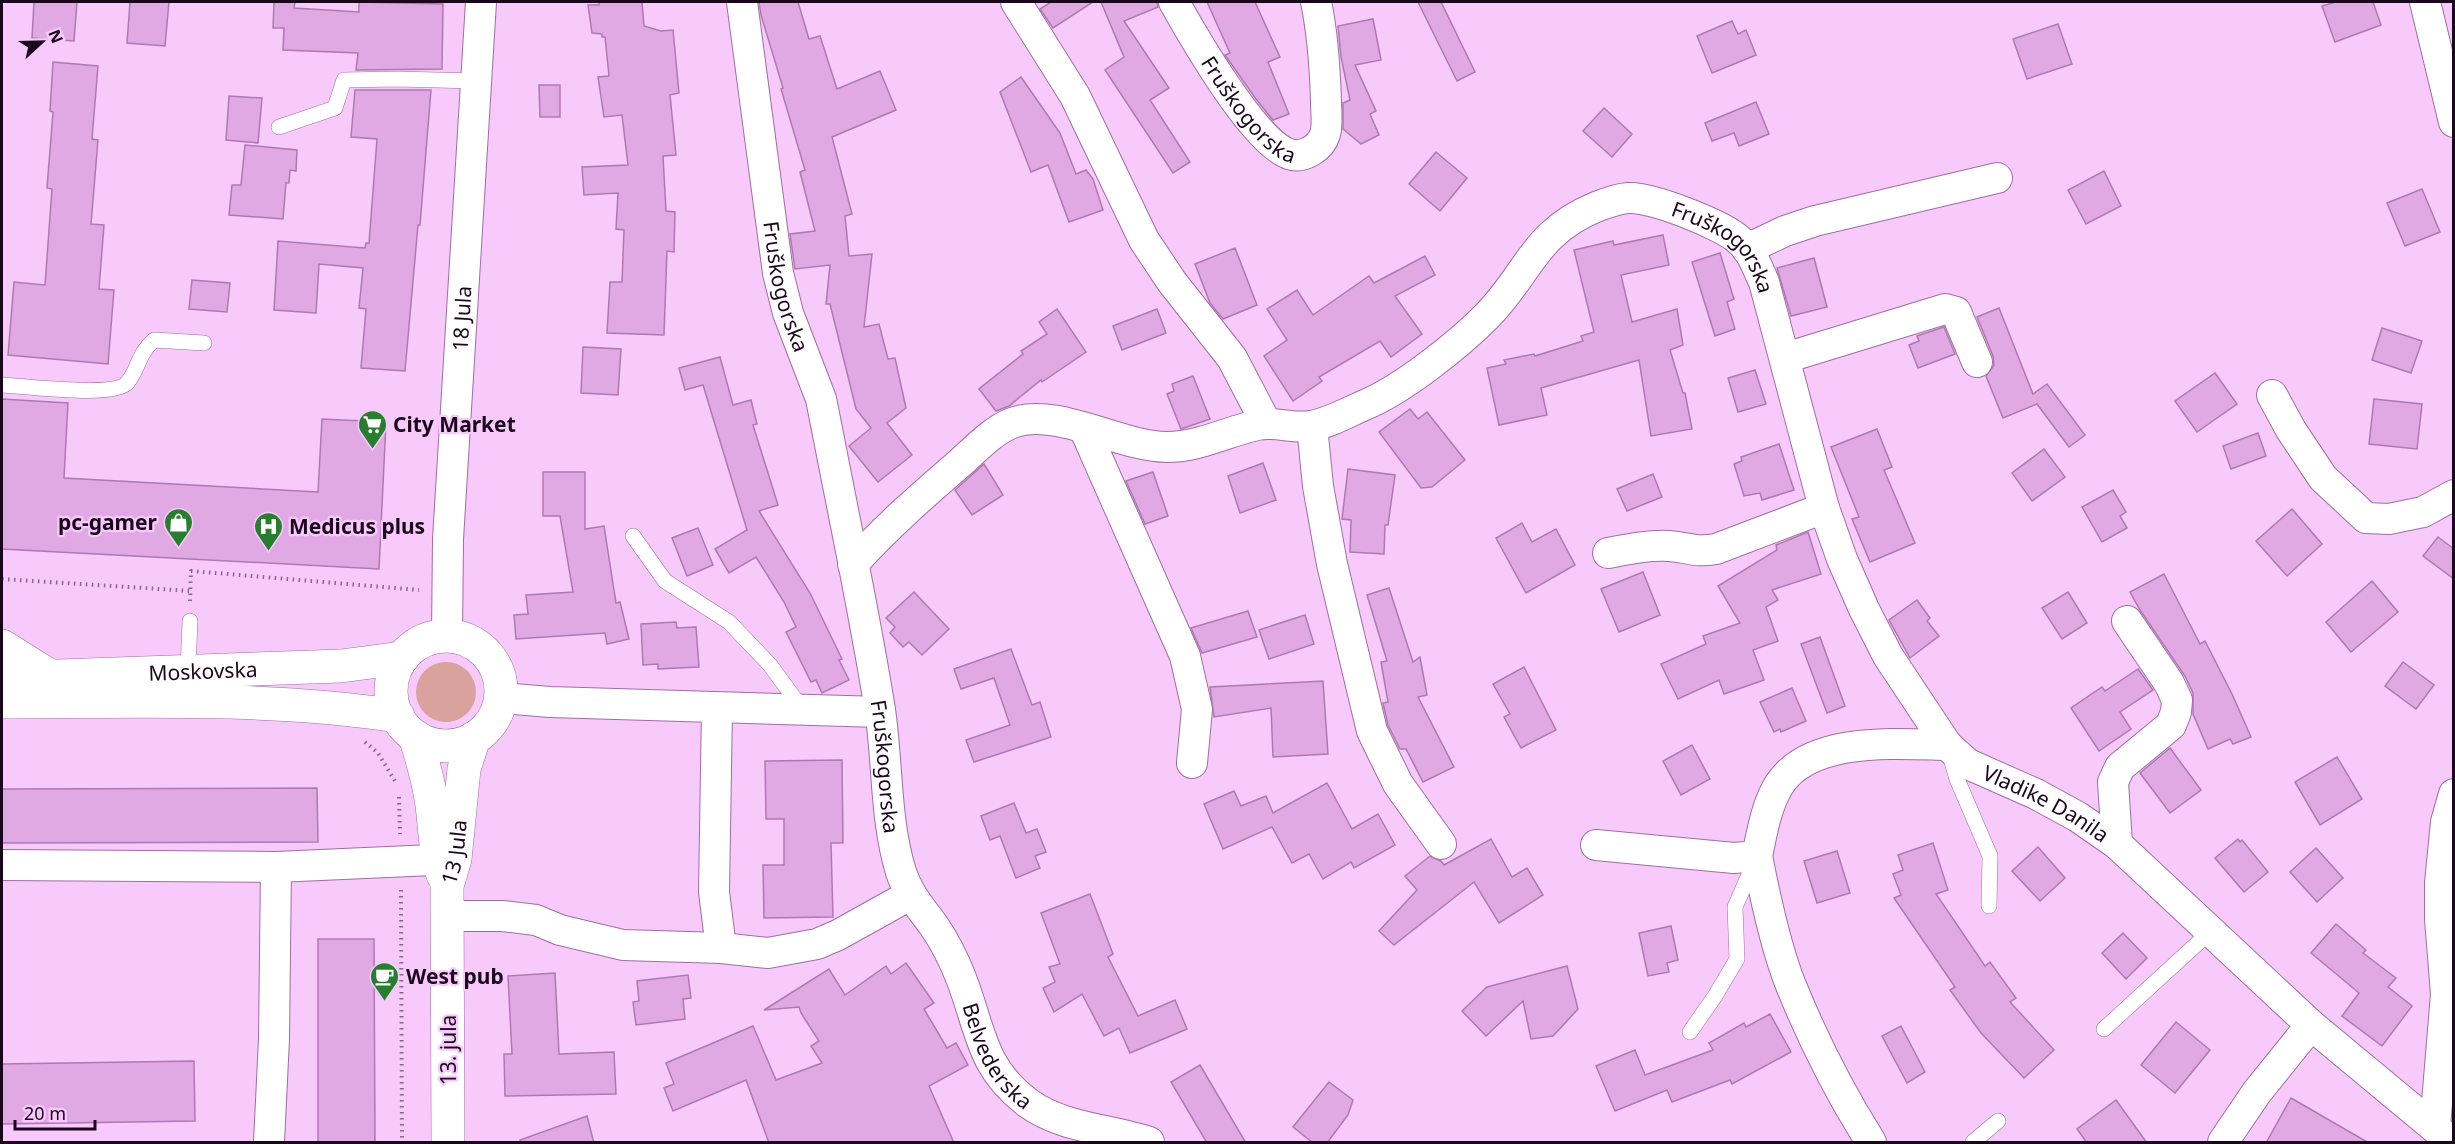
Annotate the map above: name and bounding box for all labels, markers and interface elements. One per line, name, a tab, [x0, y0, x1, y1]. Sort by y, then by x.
north arrow	[12, 12, 72, 72]
text: N	[43, 26, 69, 47]
street label: Fruškogorska	[1195, 50, 1299, 169]
street label: Fruškogorska	[1668, 195, 1780, 296]
street label: Fruškogorska	[757, 219, 816, 356]
street label: 18 Jula	[446, 285, 478, 352]
supermarket icon: City Market	[356, 408, 388, 450]
place label: City Market	[393, 410, 516, 438]
shop icon: pc-gamer	[162, 506, 194, 548]
place label: pc-gamer	[58, 508, 158, 536]
hospital icon: Medicus plus	[252, 510, 284, 552]
place label: Medicus plus	[289, 512, 425, 540]
street label: Moskovska	[148, 655, 258, 687]
street label: Fruškogorska	[865, 698, 906, 835]
street label: Vladike Danila	[1978, 758, 2115, 848]
street label: 13 Jula	[434, 818, 473, 888]
cafe icon: West pub	[369, 960, 401, 1002]
place label: West pub	[406, 962, 504, 990]
street label: Belvederska	[957, 999, 1038, 1115]
street label: 13. jula	[434, 1015, 462, 1085]
scale bar	[15, 1093, 94, 1131]
text: 20 m	[24, 1101, 66, 1125]

